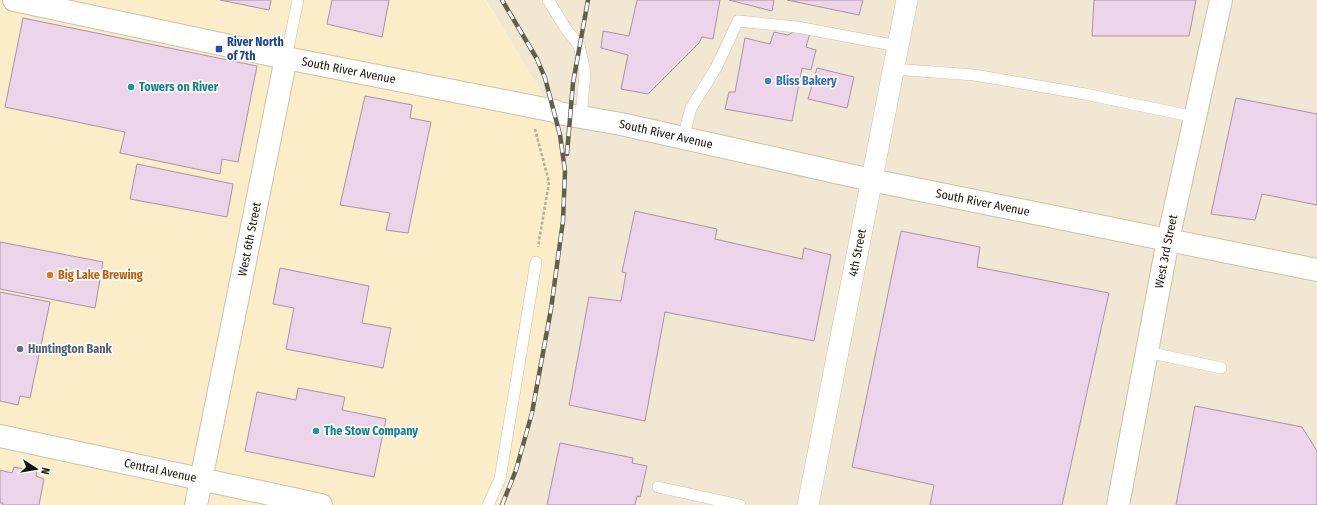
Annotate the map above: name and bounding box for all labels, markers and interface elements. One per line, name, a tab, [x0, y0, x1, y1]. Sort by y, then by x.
place label: River North of 7th	[227, 35, 284, 63]
marker: River North of 7th	[214, 44, 224, 54]
street label: South River Avenue	[300, 54, 397, 86]
place label: Bliss Bakery	[776, 74, 837, 88]
marker: Bliss Bakery	[763, 76, 773, 86]
place label: Towers on River	[139, 80, 219, 94]
marker: Towers on River	[126, 82, 136, 92]
street label: South River Avenue	[618, 117, 714, 151]
street label: South River Avenue	[934, 186, 1031, 219]
street label: West 6th Street	[235, 201, 264, 278]
street label: West 3rd Street	[1152, 213, 1180, 290]
street label: 4th Street	[846, 228, 869, 278]
place label: Big Lake Brewing	[58, 268, 143, 282]
marker: Big Lake Brewing	[45, 270, 55, 280]
place label: Huntington Bank	[28, 342, 112, 356]
marker: Huntington Bank	[15, 344, 25, 354]
place label: The Stow Company	[324, 424, 418, 438]
marker: The Stow Company	[311, 426, 321, 436]
north arrow	[16, 449, 56, 489]
street label: Central Avenue	[123, 456, 198, 485]
text: N	[38, 466, 52, 476]

